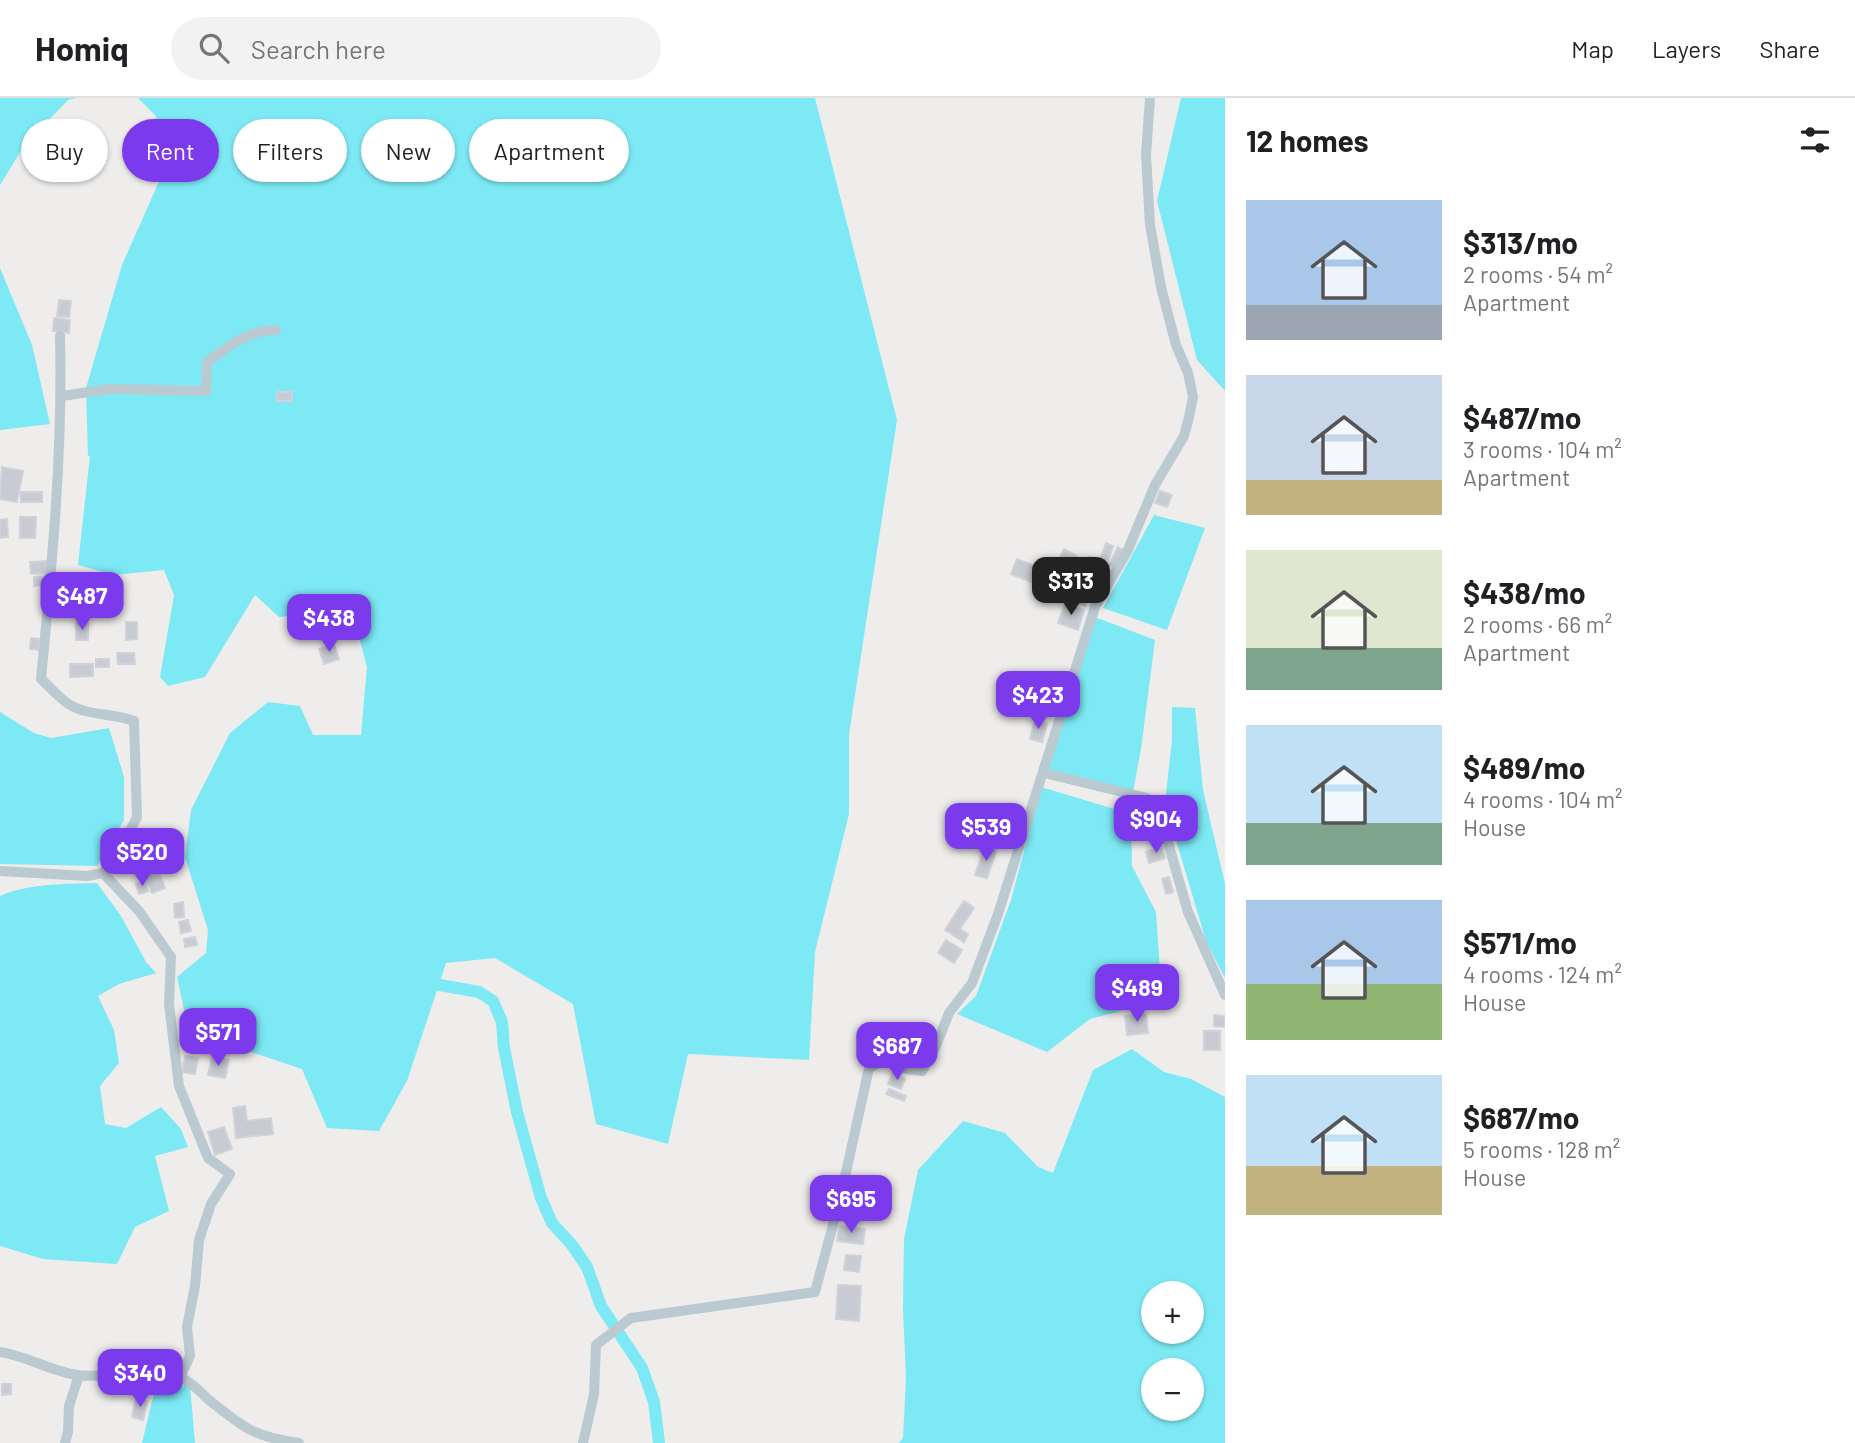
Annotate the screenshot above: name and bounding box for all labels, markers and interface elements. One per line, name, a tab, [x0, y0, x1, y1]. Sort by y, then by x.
search box	[171, 17, 661, 80]
text: Homiq	[35, 28, 129, 68]
icon: search	[195, 29, 233, 67]
text: Search here	[251, 33, 386, 64]
text: Map	[1571, 34, 1614, 63]
text: Layers	[1652, 34, 1721, 63]
text: Share	[1759, 34, 1820, 63]
chip: Buy	[21, 119, 108, 182]
chip: Rent	[122, 119, 219, 182]
chip: Filters	[233, 119, 347, 182]
chip: New	[361, 119, 455, 182]
chip: Apartment	[469, 119, 629, 182]
icon: filters	[1796, 121, 1834, 159]
text: 12 homes	[1246, 122, 1369, 158]
text: $313/mo	[1463, 224, 1578, 260]
icon: home	[1302, 228, 1386, 312]
text: 2 rooms · 54 m²	[1463, 260, 1613, 288]
text: Apartment	[1463, 288, 1570, 316]
text: $487/mo	[1463, 399, 1581, 435]
icon: home	[1302, 403, 1386, 487]
text: 3 rooms · 104 m²	[1463, 435, 1622, 463]
text: Apartment	[1463, 463, 1570, 491]
pin: $313	[1030, 558, 1112, 617]
text: $313	[1048, 566, 1094, 594]
pin: $487	[41, 573, 123, 632]
text: $438/mo	[1463, 574, 1586, 610]
icon: home	[1302, 578, 1386, 662]
text: $487	[57, 581, 107, 609]
pin: $438	[288, 594, 370, 654]
text: $438	[303, 603, 355, 631]
text: 2 rooms · 66 m²	[1463, 610, 1612, 638]
text: Apartment	[1463, 638, 1570, 666]
pin: $423	[997, 672, 1079, 731]
text: $423	[1012, 680, 1064, 708]
text: $489/mo	[1463, 749, 1585, 785]
icon: home	[1302, 753, 1386, 837]
text: 4 rooms · 104 m²	[1463, 785, 1623, 813]
pin: $904	[1115, 796, 1197, 855]
pin: $539	[945, 804, 1027, 863]
text: $904	[1130, 804, 1182, 832]
text: $539	[961, 812, 1011, 840]
text: House	[1463, 813, 1526, 841]
pin: $520	[101, 828, 183, 888]
text: $520	[116, 837, 168, 865]
text: $571/mo	[1463, 924, 1577, 960]
icon: home	[1302, 928, 1386, 1012]
text: 4 rooms · 124 m²	[1463, 960, 1622, 988]
pin: $489	[1096, 964, 1178, 1024]
text: $489	[1111, 973, 1163, 1001]
text: House	[1463, 988, 1526, 1016]
pin: $571	[177, 1009, 259, 1068]
text: $571	[195, 1017, 241, 1045]
pin: $687	[856, 1023, 938, 1082]
text: $687	[872, 1031, 922, 1059]
text: $687/mo	[1463, 1099, 1579, 1135]
icon: home	[1302, 1103, 1386, 1187]
text: 5 rooms · 128 m²	[1463, 1135, 1620, 1163]
text: House	[1463, 1163, 1526, 1191]
pin: $695	[810, 1176, 892, 1235]
text: $695	[826, 1184, 876, 1212]
map controls	[1141, 1281, 1204, 1421]
button: +	[1141, 1281, 1204, 1344]
pin: $340	[99, 1350, 181, 1409]
text: $340	[114, 1358, 166, 1386]
button: −	[1141, 1358, 1204, 1421]

